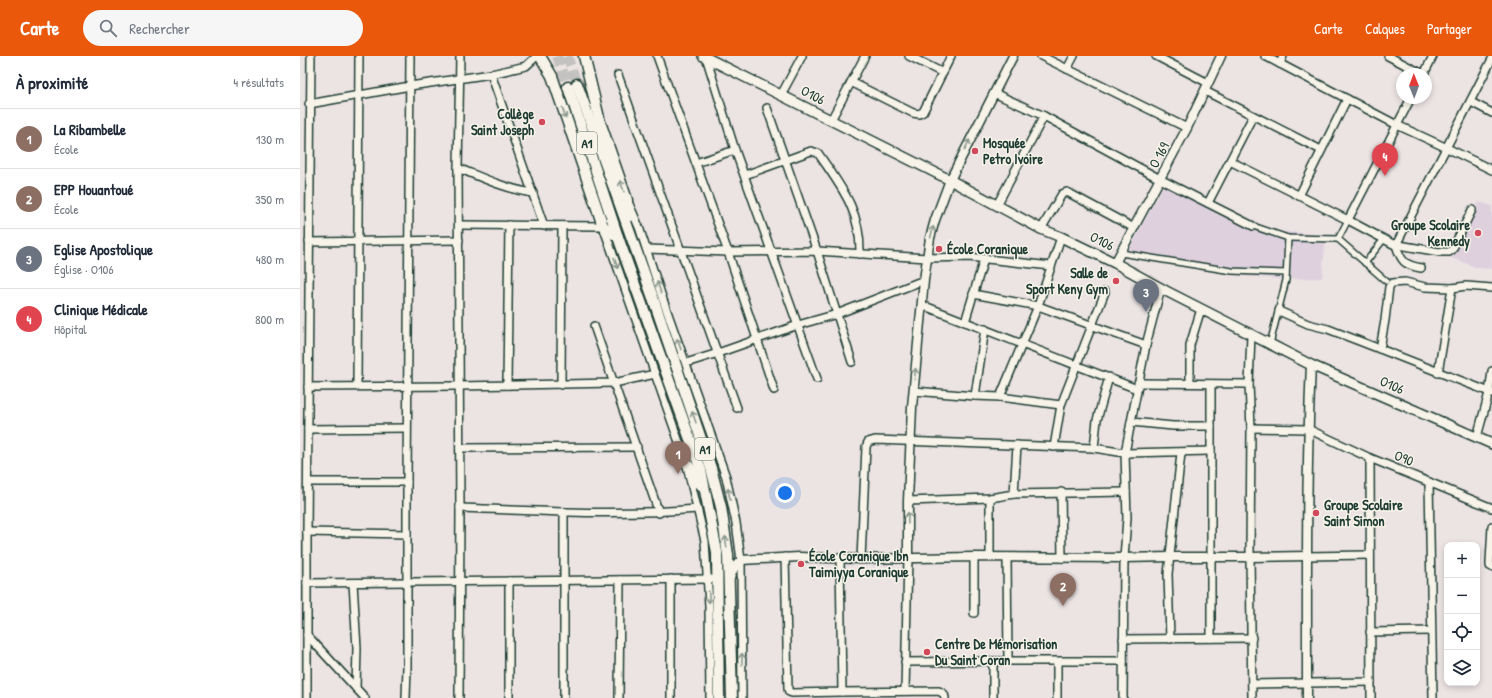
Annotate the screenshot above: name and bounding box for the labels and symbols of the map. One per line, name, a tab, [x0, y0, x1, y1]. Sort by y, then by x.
north arrow	[1396, 68, 1432, 104]
street label: O106	[798, 80, 829, 109]
place label: Collège Saint Joseph	[471, 104, 534, 141]
one-way arrow	[561, 107, 568, 120]
marker: Collège Saint Joseph	[537, 117, 547, 127]
road number: A1	[577, 132, 597, 154]
place label: Mosquée Petro Ivoire	[983, 133, 1043, 168]
street label: O 169	[1144, 138, 1173, 171]
one-way arrow	[964, 140, 971, 152]
pin: 4	[1372, 143, 1398, 176]
marker: Mosquée Petro Ivoire	[970, 146, 980, 156]
one-way arrow	[618, 179, 625, 192]
place label: Groupe Scolaire Kennedy	[1391, 215, 1470, 252]
one-way arrow	[928, 225, 936, 238]
street label: O106	[1087, 227, 1118, 255]
marker: Groupe Scolaire Kennedy	[1473, 228, 1483, 238]
place label: École Coranique	[947, 239, 1029, 260]
marker: École Coranique	[934, 244, 944, 254]
one-way arrow	[613, 256, 620, 269]
place label: Salle de Sport Keny Gym	[1026, 263, 1108, 300]
marker: Salle de Sport Keny Gym	[1111, 276, 1121, 286]
pin: 3	[1133, 279, 1159, 312]
one-way arrow	[654, 281, 662, 293]
one-way arrow	[675, 338, 682, 351]
one-way arrow	[912, 368, 919, 381]
street label: O106	[1377, 371, 1408, 398]
one-way arrow	[689, 411, 697, 423]
road number: A1	[695, 438, 715, 460]
pin: 1	[665, 441, 691, 474]
street label: O90	[1392, 445, 1417, 470]
your location	[775, 483, 795, 503]
one-way arrow	[725, 488, 733, 501]
place label: Groupe Scolaire Saint Simon	[1324, 495, 1403, 530]
marker: Groupe Scolaire Saint Simon	[1311, 508, 1321, 518]
one-way arrow	[904, 512, 912, 525]
one-way arrow	[722, 536, 730, 549]
place label: École Coranique Ibn Taimiyya Coranique	[808, 546, 909, 583]
marker: École Coranique Ibn Taimiyya Coranique	[796, 559, 806, 569]
pin: 2	[1050, 573, 1076, 606]
one-way arrow	[705, 590, 712, 603]
place label: Centre De Mémorisation Du Saint Coran	[935, 634, 1057, 669]
marker: Centre De Mémorisation Du Saint Coran	[922, 647, 932, 657]
one-way arrow	[738, 653, 746, 666]

